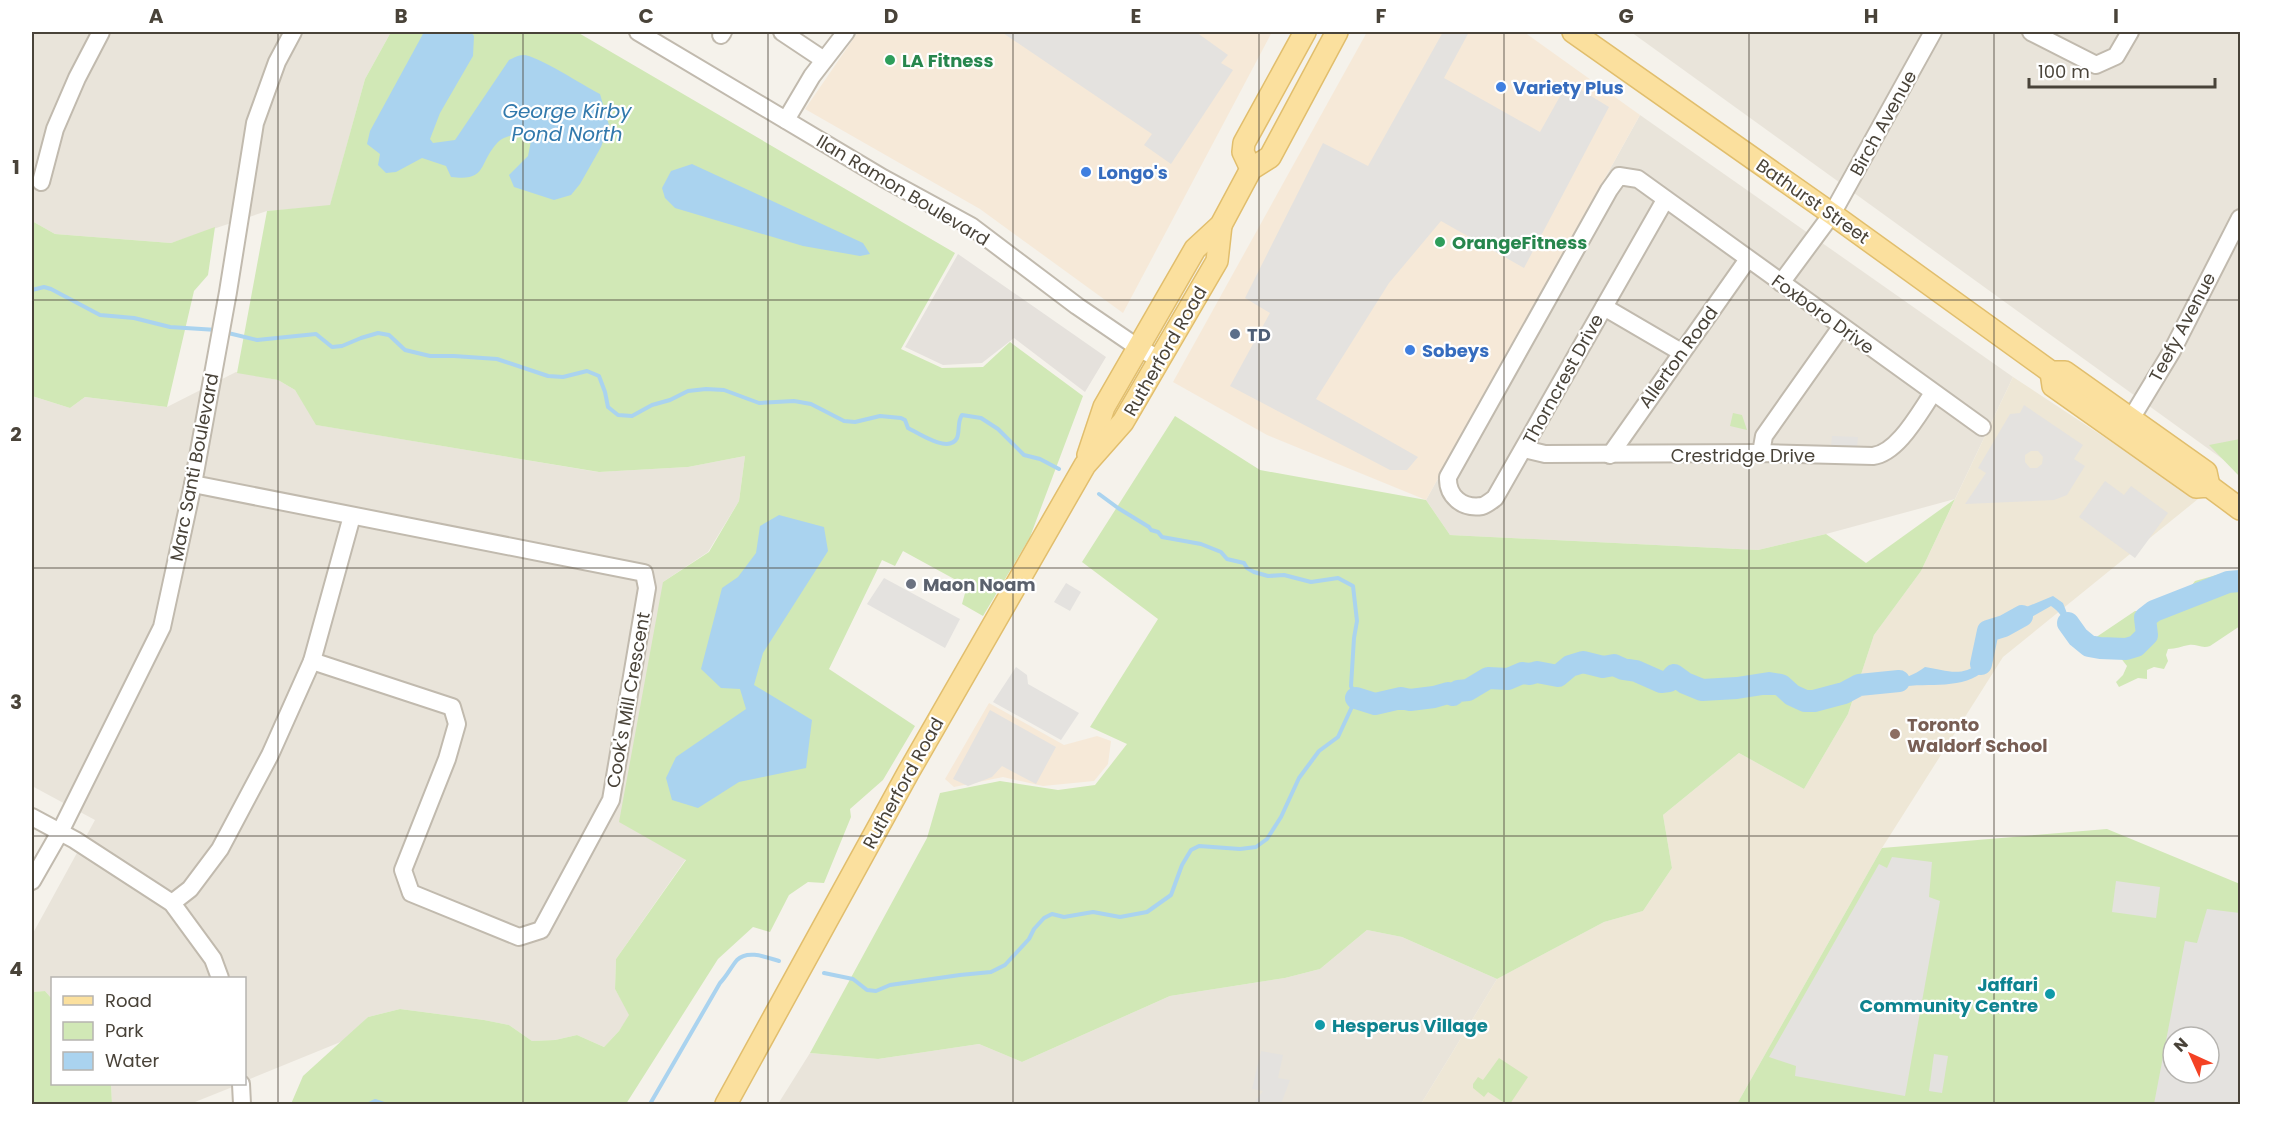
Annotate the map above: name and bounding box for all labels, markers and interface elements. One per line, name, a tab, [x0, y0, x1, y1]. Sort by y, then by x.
text: A	[149, 2, 164, 30]
text: B	[394, 2, 408, 30]
text: C	[638, 2, 654, 30]
text: D	[884, 2, 898, 30]
text: E	[1131, 2, 1141, 30]
text: F	[1376, 2, 1387, 30]
text: G	[1618, 2, 1634, 30]
text: H	[1864, 2, 1878, 30]
text: I	[2113, 2, 2119, 30]
place label: LA Fitness	[902, 48, 993, 73]
scale bar	[2029, 51, 2215, 89]
marker: LA Fitness	[883, 53, 897, 67]
text: 100 m	[2038, 59, 2090, 84]
street label: Birch Avenue	[1844, 66, 1922, 180]
place label: Variety Plus	[1513, 75, 1624, 100]
marker: Variety Plus	[1494, 80, 1508, 94]
water label: George Kirby Pond North	[502, 97, 632, 148]
street label: Ilan Ramon Boulevard	[812, 128, 994, 252]
text: 1	[12, 153, 20, 181]
street label: Bathurst Street	[1751, 153, 1875, 249]
place label: Longo's	[1098, 160, 1168, 185]
marker: Longo's	[1079, 165, 1093, 179]
place label: OrangeFitness	[1452, 230, 1587, 255]
marker: OrangeFitness	[1433, 235, 1447, 249]
street label: Foxboro Drive	[1767, 268, 1879, 360]
street label: Teefy Avenue	[2143, 268, 2221, 386]
street label: Rutherford Road	[1118, 281, 1212, 421]
street label: Allerton Road	[1633, 301, 1723, 413]
street label: Thorncrest Drive	[1517, 309, 1609, 449]
place label: TD	[1247, 322, 1271, 347]
marker: TD	[1228, 327, 1242, 341]
place label: Sobeys	[1422, 338, 1489, 363]
marker: Sobeys	[1403, 343, 1417, 357]
street label: Marc Santi Boulevard	[164, 371, 224, 563]
text: 2	[10, 420, 22, 448]
street label: Crestridge Drive	[1671, 443, 1815, 468]
place label: Maon Noam	[923, 572, 1035, 597]
marker: Maon Noam	[904, 577, 918, 591]
street label: Cook's Mill Crescent	[600, 610, 656, 790]
text: 3	[10, 688, 22, 716]
place label: Toronto Waldorf School	[1907, 712, 2048, 758]
street label: Rutherford Road	[857, 713, 949, 853]
marker: Toronto Waldorf School	[1888, 727, 1902, 741]
text: 4	[9, 955, 23, 983]
place label: Jaffari Community Centre	[1860, 972, 2038, 1018]
legend	[51, 977, 246, 1085]
marker: Jaffari Community Centre	[2043, 987, 2057, 1001]
text: Road	[105, 988, 152, 1013]
place label: Hesperus Village	[1332, 1013, 1488, 1038]
text: Park	[105, 1018, 144, 1043]
marker: Hesperus Village	[1313, 1018, 1327, 1032]
north arrow	[2161, 1025, 2221, 1085]
text: N	[2168, 1032, 2193, 1057]
text: Water	[105, 1048, 159, 1073]

